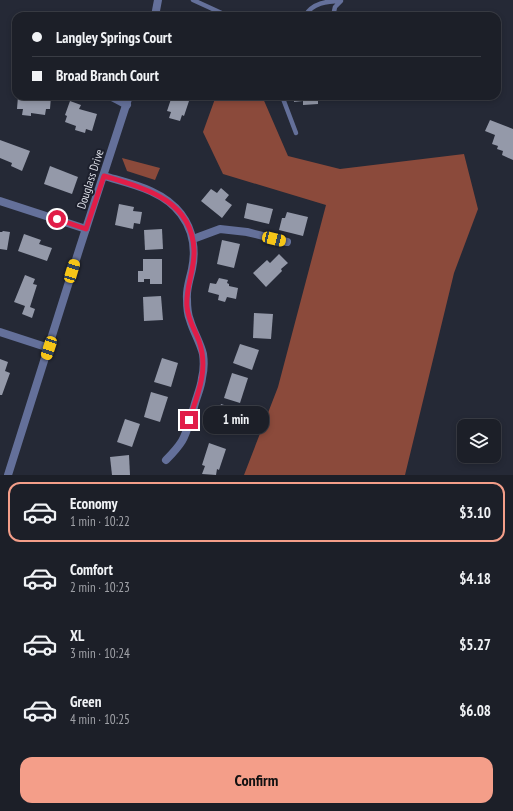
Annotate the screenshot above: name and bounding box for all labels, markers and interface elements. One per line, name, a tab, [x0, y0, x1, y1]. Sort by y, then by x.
text: Langley Springs Court	[56, 28, 172, 47]
text: Broad Branch Court	[56, 66, 159, 85]
street label: Douglass Drive	[73, 147, 107, 211]
route start	[48, 210, 66, 228]
car	[261, 230, 287, 248]
car	[63, 258, 81, 284]
car	[40, 335, 58, 361]
callout: 1 min	[203, 406, 269, 434]
route end	[180, 411, 198, 429]
text: 1 min	[223, 411, 249, 428]
map controls	[457, 419, 501, 463]
button: layers	[457, 419, 501, 463]
icon: car	[22, 494, 58, 530]
text: Economy	[70, 494, 118, 513]
text: $3.10	[459, 503, 491, 522]
text: 1 min · 10:22	[70, 513, 130, 530]
icon: car	[22, 560, 58, 596]
text: Comfort	[70, 560, 113, 579]
text: $4.18	[459, 569, 491, 588]
text: 2 min · 10:23	[70, 579, 130, 596]
icon: car	[22, 626, 58, 662]
text: XL	[70, 626, 84, 645]
text: $5.27	[459, 635, 491, 654]
text: 3 min · 10:24	[70, 645, 130, 662]
icon: car	[22, 692, 58, 728]
text: Green	[70, 692, 102, 711]
text: $6.08	[459, 701, 491, 720]
text: 4 min · 10:25	[70, 711, 130, 728]
button: Confirm	[20, 757, 493, 803]

